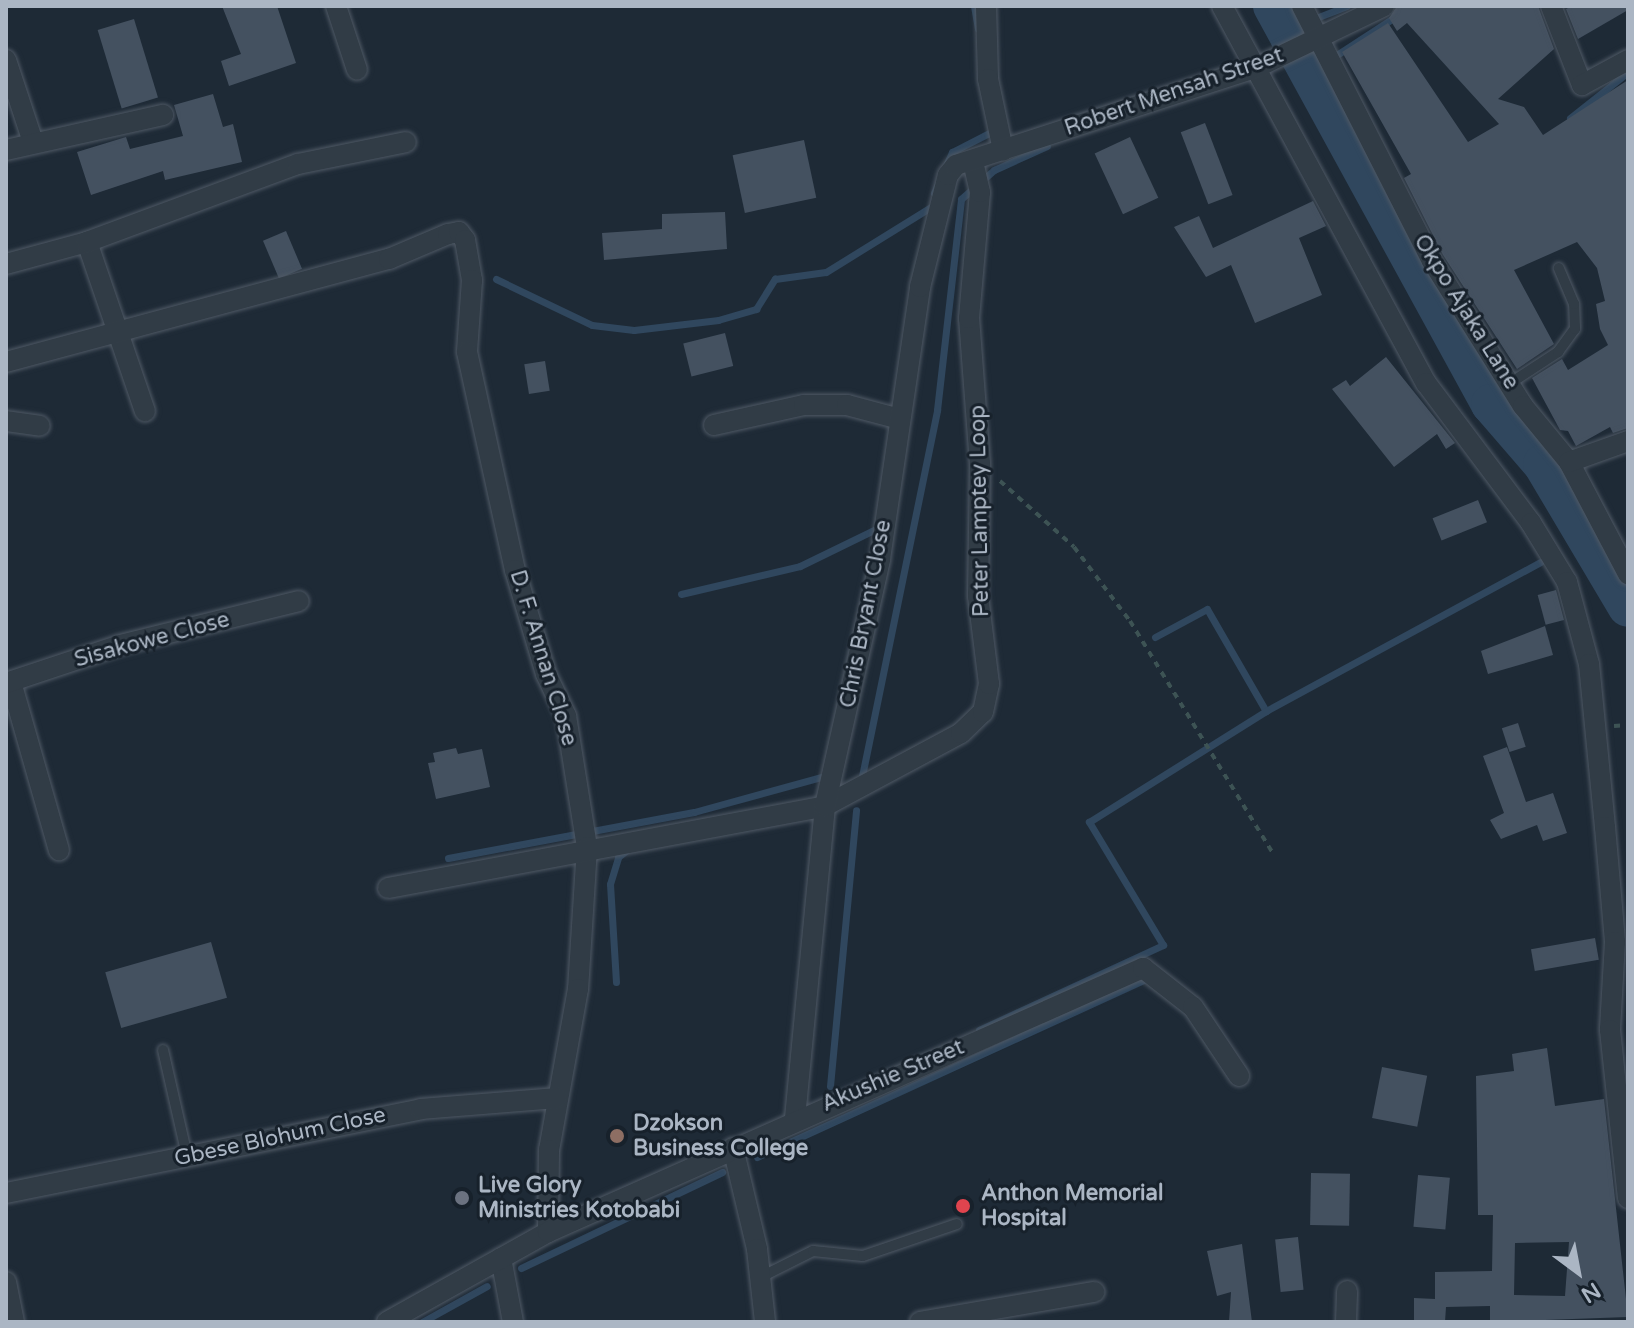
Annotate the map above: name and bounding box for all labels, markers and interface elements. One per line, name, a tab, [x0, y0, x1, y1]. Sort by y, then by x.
street label: Robert Mensah Street	[1061, 42, 1287, 142]
street label: Okpo Ajaka Lane	[1408, 230, 1524, 394]
street label: Peter Lamptey Loop	[965, 405, 995, 617]
street label: Chris Bryant Close	[835, 518, 897, 710]
street label: D. F. Annan Close	[504, 567, 582, 749]
street label: Sisakowe Close	[72, 607, 232, 673]
street label: Akushie Street	[818, 1034, 968, 1118]
street label: Gbese Blohum Close	[172, 1102, 388, 1172]
place label: Dzokson Business College	[633, 1110, 808, 1162]
marker: Dzokson Business College	[608, 1127, 626, 1145]
place label: Live Glory Ministries Kotobabi	[478, 1172, 680, 1224]
place label: Anthon Memorial Hospital	[981, 1180, 1163, 1232]
marker: Live Glory Ministries Kotobabi	[453, 1189, 471, 1207]
marker: Anthon Memorial Hospital	[952, 1195, 974, 1217]
north arrow	[1538, 1232, 1618, 1312]
text: N	[1576, 1277, 1605, 1308]

